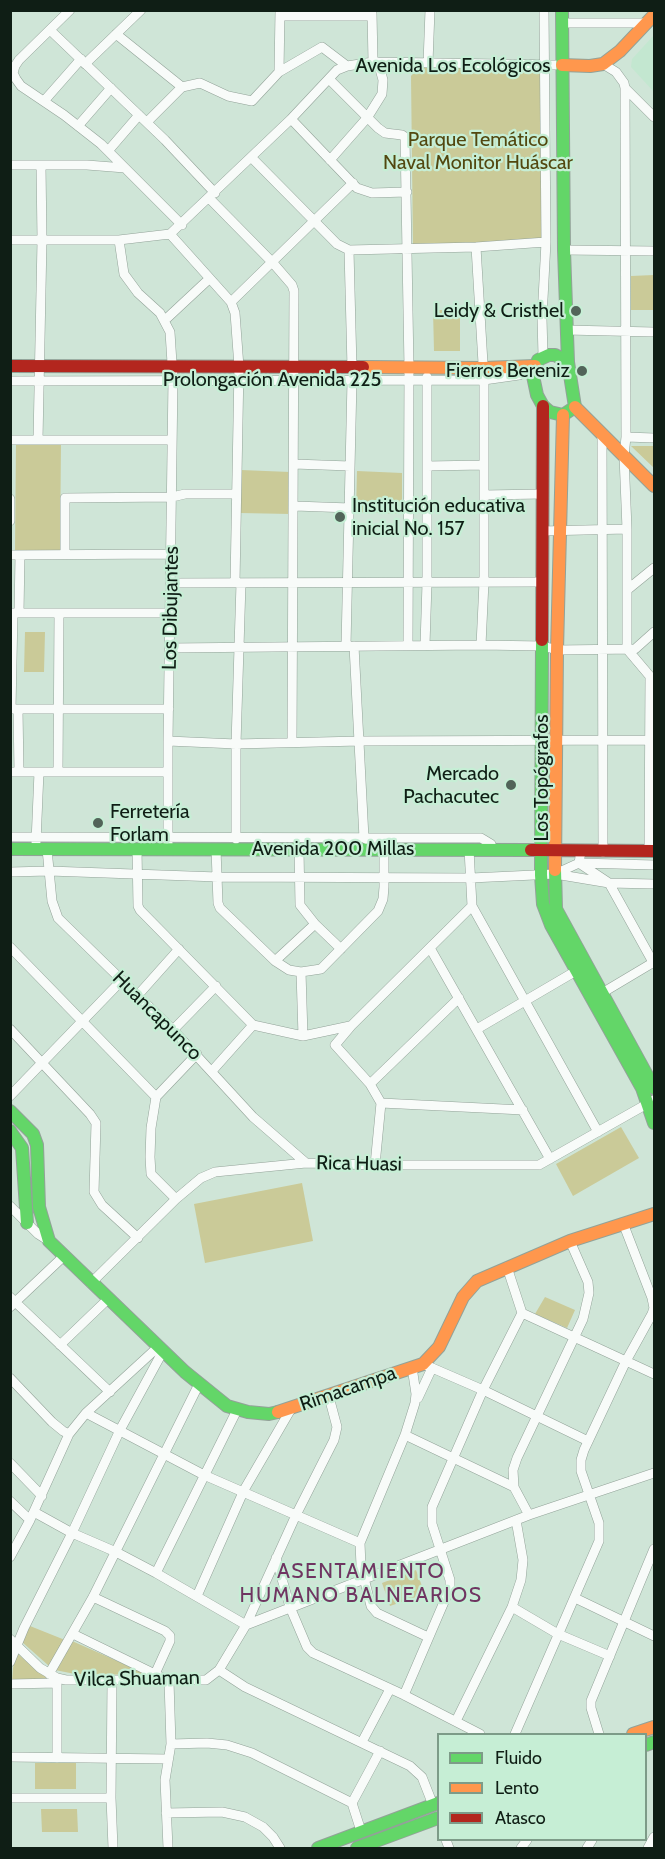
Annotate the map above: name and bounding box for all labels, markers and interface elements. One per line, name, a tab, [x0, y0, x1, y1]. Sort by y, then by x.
street label: Avenida Los Ecológicos	[356, 54, 550, 78]
park label: Parque Temático Naval Monitor Huáscar	[383, 128, 573, 175]
place label: Leidy & Cristhel	[434, 299, 564, 323]
marker: Leidy & Cristhel	[569, 304, 583, 318]
place label: Fierros Bereniz	[446, 359, 570, 383]
marker: Fierros Bereniz	[575, 364, 589, 378]
street label: Prolongación Avenida 225	[163, 368, 381, 392]
place label: Institución educativa inicial No. 157	[352, 494, 525, 541]
marker: Institución educativa inicial No. 157	[333, 510, 347, 524]
street label: Los Dibujantes	[158, 546, 184, 670]
street label: Los Topógrafos	[530, 714, 554, 842]
place label: Mercado Pachacutec	[403, 762, 499, 809]
marker: Mercado Pachacutec	[504, 778, 518, 792]
place label: Ferretería Forlam	[110, 800, 189, 847]
marker: Ferretería Forlam	[91, 816, 105, 830]
street label: Avenida 200 Millas	[252, 837, 414, 861]
street label: Huancapunco	[107, 966, 207, 1066]
street label: Rica Huasi	[316, 1151, 402, 1177]
street label: Rimacampa	[297, 1361, 399, 1417]
district label: ASENTAMIENTO HUMANO BALNEARIOS	[240, 1559, 482, 1609]
street label: Vilca Shuaman	[74, 1666, 200, 1692]
legend	[437, 1733, 647, 1841]
text: Fluido	[495, 1747, 542, 1769]
text: Lento	[495, 1777, 539, 1799]
text: Atasco	[495, 1807, 546, 1829]

